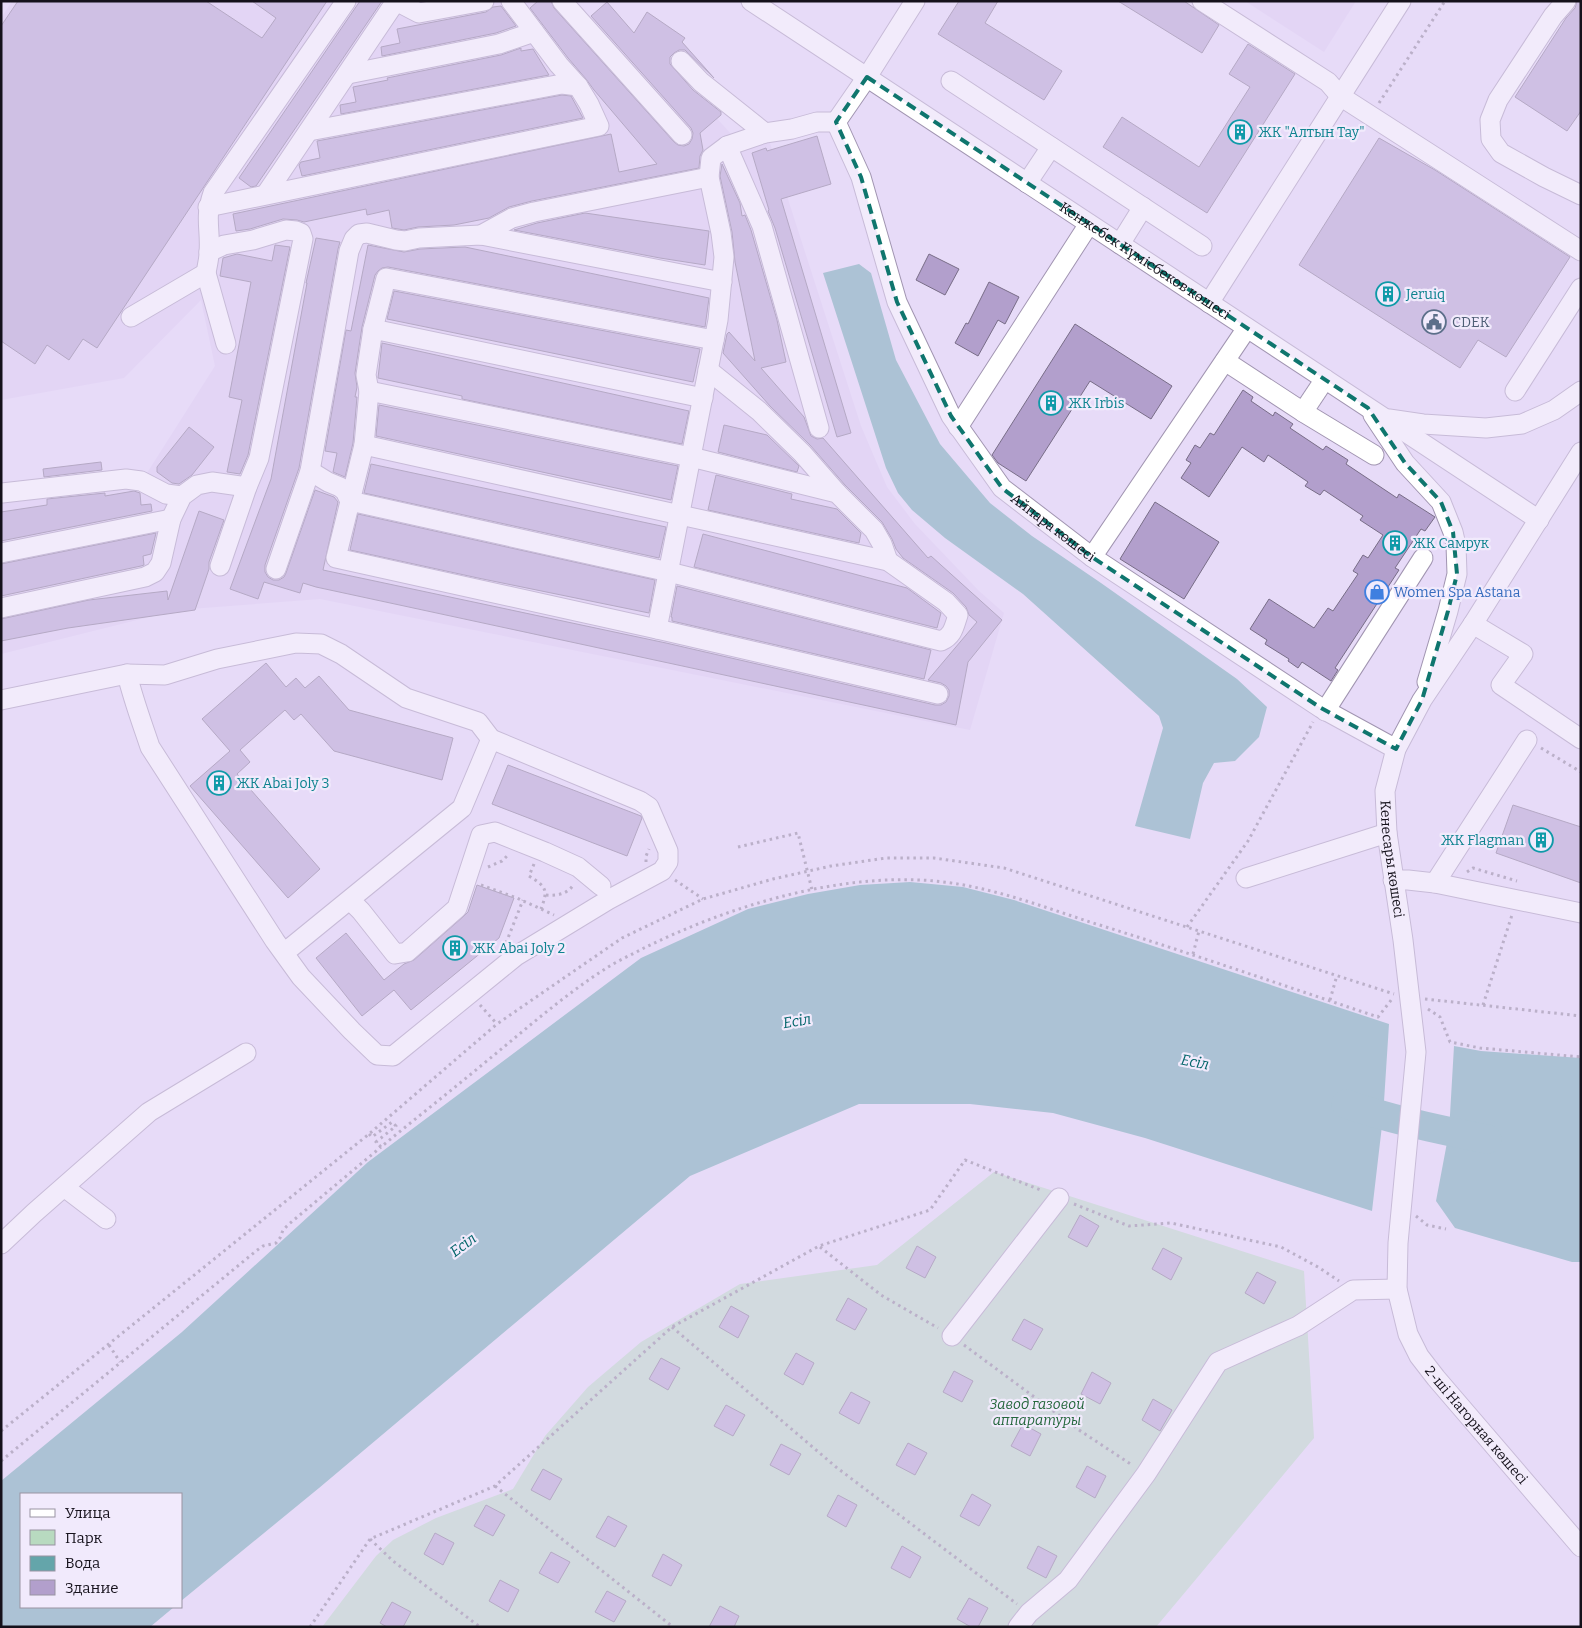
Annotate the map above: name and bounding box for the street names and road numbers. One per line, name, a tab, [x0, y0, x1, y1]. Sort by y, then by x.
street label: Кенжебек Күмісбеков көшесі	[1057, 198, 1234, 323]
street label: Айпара көшесі	[1008, 490, 1098, 565]
street label: Кенесары көшесі	[1377, 800, 1408, 919]
street label: 2-ші Нагорная көшесі	[1421, 1363, 1531, 1487]

